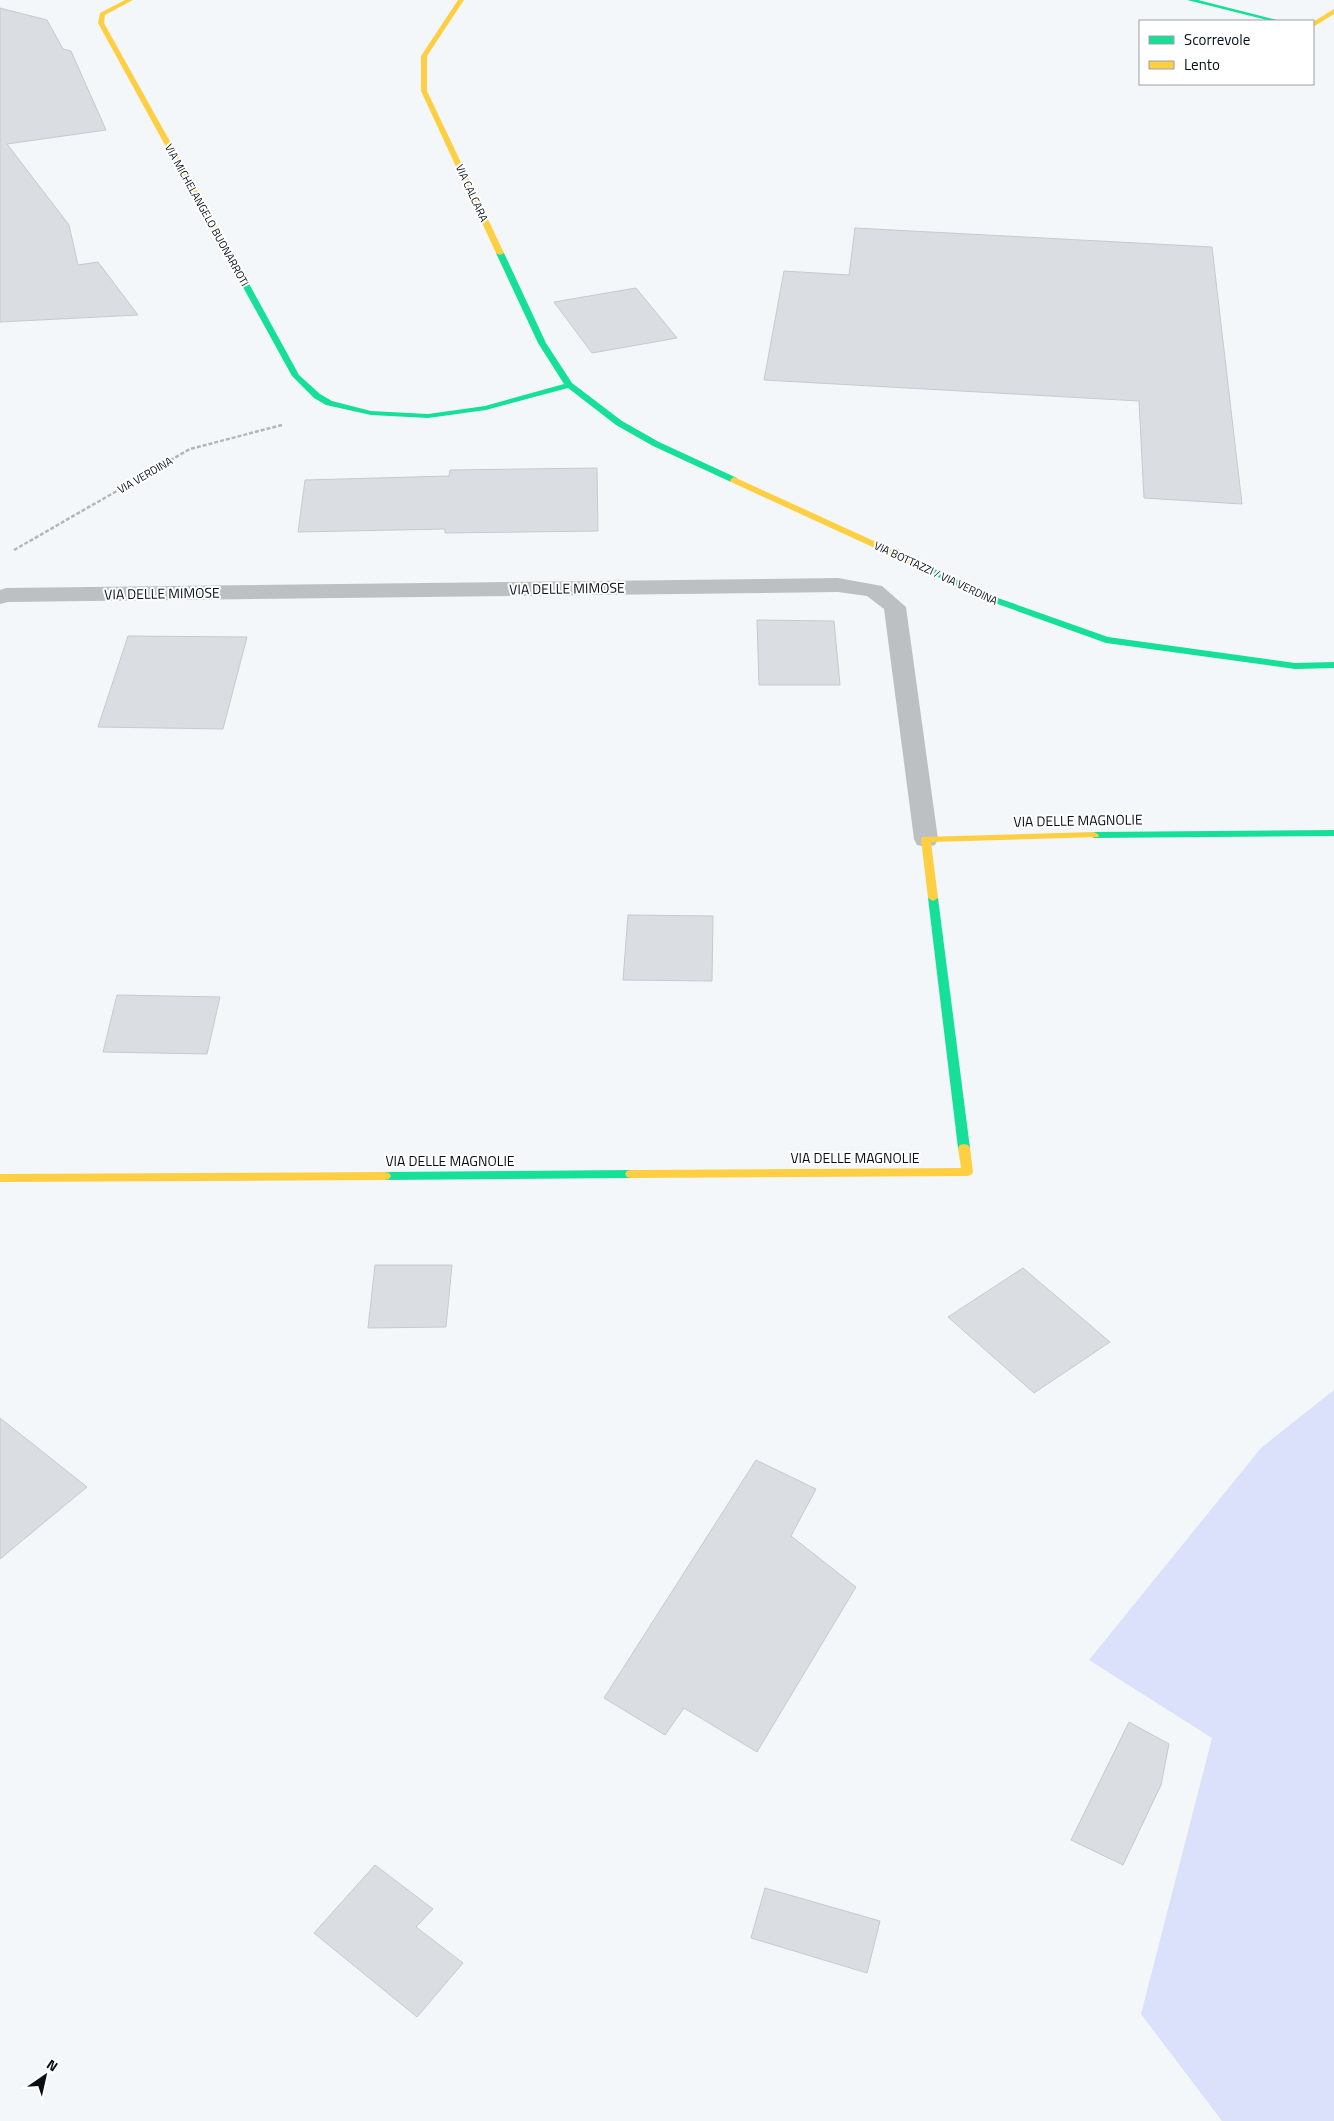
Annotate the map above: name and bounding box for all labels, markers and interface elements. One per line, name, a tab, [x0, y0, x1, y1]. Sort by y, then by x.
legend	[1139, 20, 1314, 85]
text: Scorrevole	[1184, 28, 1250, 51]
text: Lento	[1184, 53, 1220, 76]
street label: VIA MICHELANGELO BUONARROTI	[161, 141, 253, 289]
street label: VIA CALCARA	[452, 162, 492, 225]
street label: VIA VERDINA	[115, 453, 176, 497]
street label: VIA BOTTAZZI / VIA VERDINA	[872, 537, 1001, 609]
street label: VIA DELLE MIMOSE	[509, 576, 625, 600]
street label: VIA DELLE MIMOSE	[104, 581, 220, 605]
street label: VIA DELLE MAGNOLIE	[1013, 808, 1143, 832]
street label: VIA DELLE MAGNOLIE	[790, 1147, 920, 1168]
street label: VIA DELLE MAGNOLIE	[385, 1150, 515, 1171]
north arrow	[20, 2051, 70, 2101]
text: N	[43, 2053, 62, 2076]

